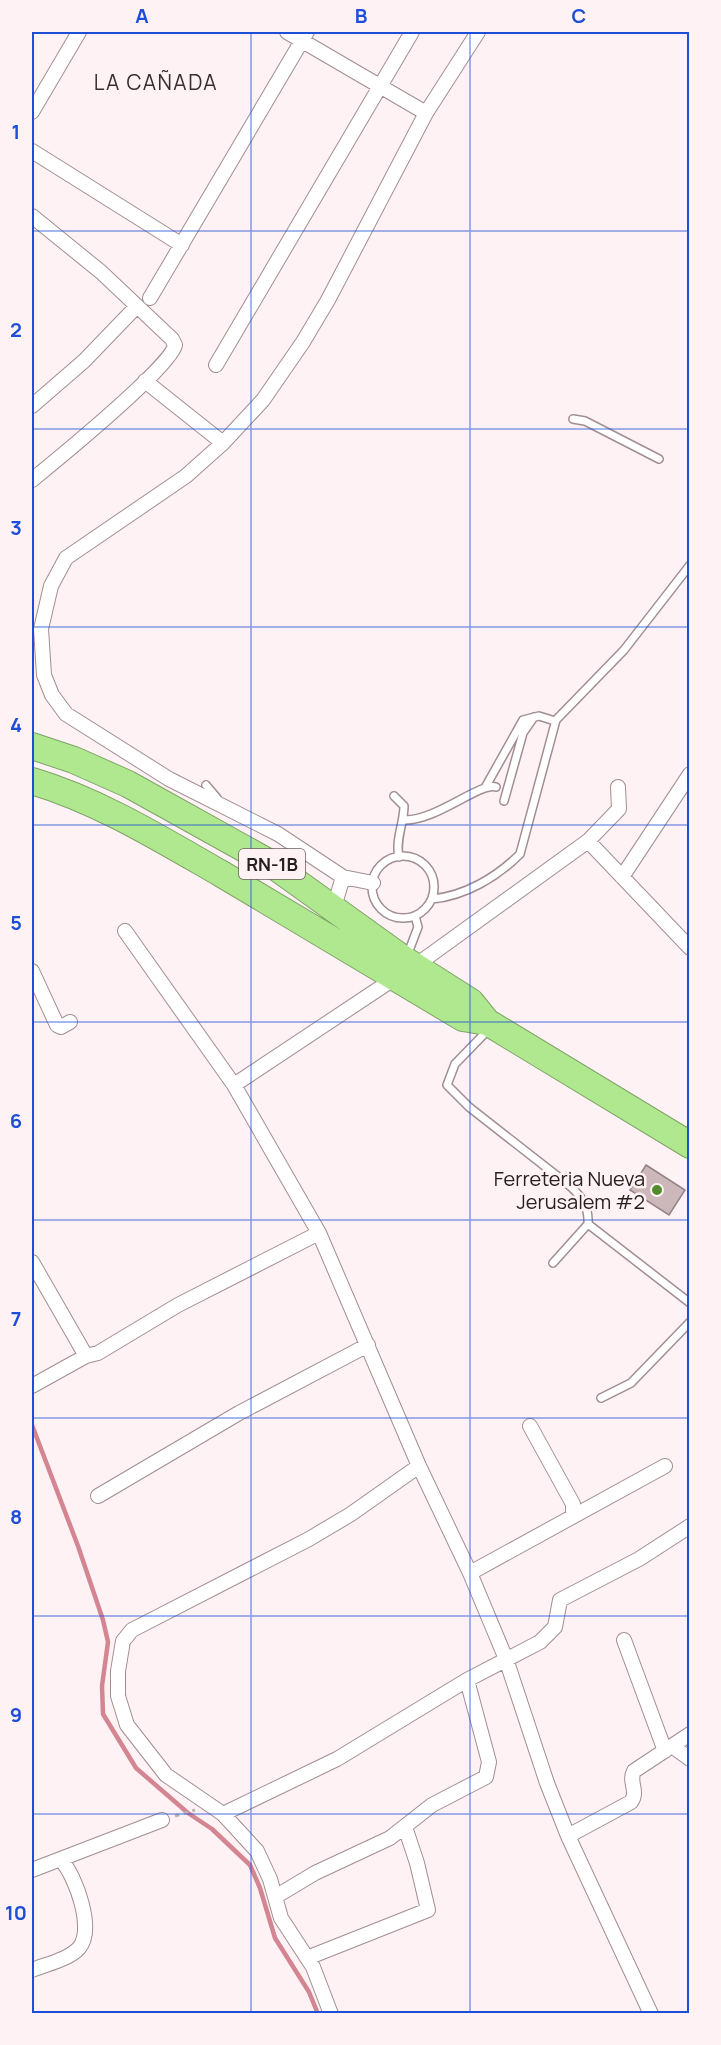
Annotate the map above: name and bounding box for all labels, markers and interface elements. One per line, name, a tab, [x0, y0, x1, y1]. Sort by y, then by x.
text: A	[135, 2, 149, 29]
text: B	[355, 2, 368, 29]
text: C	[572, 2, 586, 29]
district label: LA CAÑADA	[94, 68, 218, 96]
text: 1	[12, 118, 20, 145]
text: 2	[10, 316, 22, 343]
text: 3	[10, 514, 22, 541]
text: 4	[10, 711, 22, 738]
road number: RN-1B	[239, 849, 305, 879]
text: 5	[10, 909, 22, 936]
text: 6	[10, 1107, 22, 1134]
place label: Ferreteria Nueva Jerusalem #2	[494, 1165, 645, 1215]
marker: Ferreteria Nueva Jerusalem #2	[650, 1183, 664, 1197]
text: 7	[11, 1305, 21, 1332]
text: 8	[10, 1503, 22, 1530]
text: 9	[10, 1701, 22, 1728]
text: 10	[5, 1899, 27, 1926]

